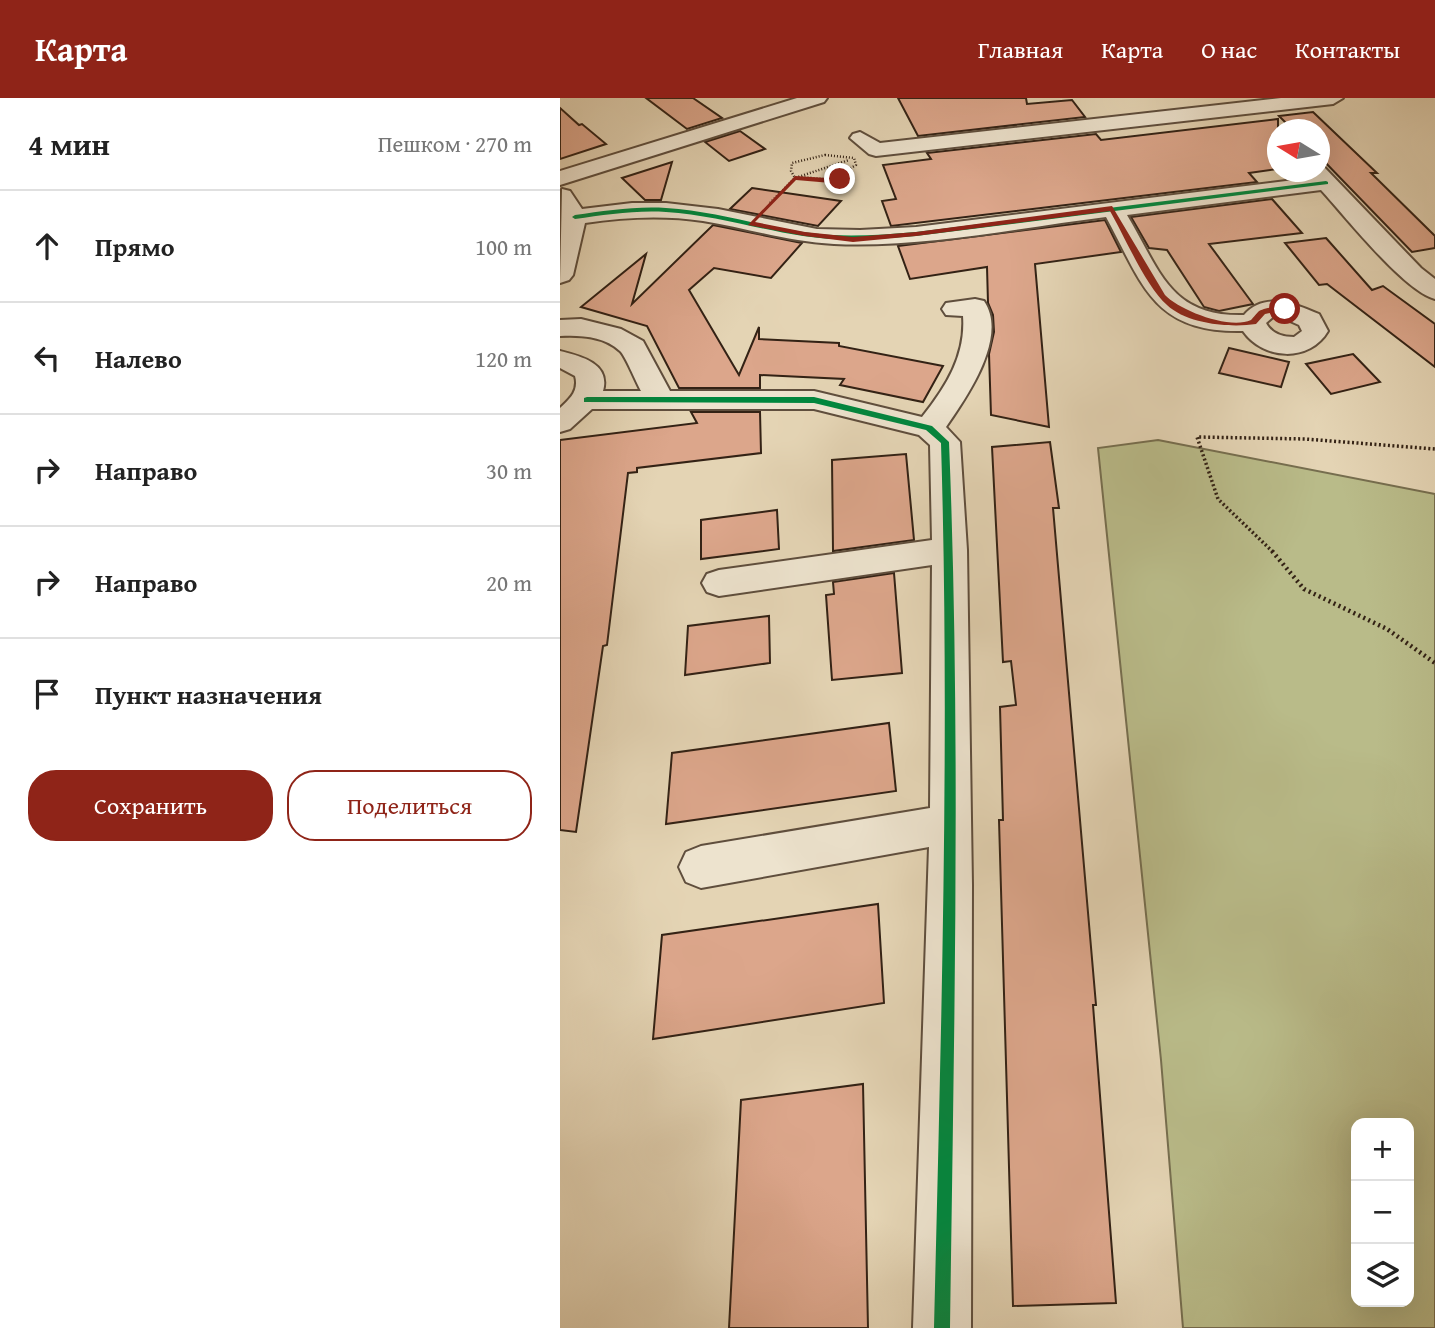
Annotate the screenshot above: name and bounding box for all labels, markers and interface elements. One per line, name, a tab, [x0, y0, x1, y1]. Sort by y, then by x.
text: Карта	[35, 25, 127, 73]
text: Главная	[978, 32, 1063, 67]
text: Карта	[1101, 32, 1163, 67]
text: О нас	[1201, 32, 1257, 67]
text: Контакты	[1295, 32, 1400, 67]
north arrow	[1267, 119, 1330, 182]
text: 4 мин	[28, 122, 110, 166]
text: Пешком · 270 m	[378, 127, 532, 160]
route end	[824, 163, 855, 194]
icon: ahead	[28, 227, 66, 265]
text: Прямо	[95, 227, 175, 266]
text: 100 m	[475, 230, 532, 263]
route start	[1269, 293, 1300, 324]
icon: left	[28, 339, 66, 377]
text: Налево	[95, 339, 182, 378]
text: 120 m	[475, 342, 532, 375]
icon: right	[28, 451, 66, 489]
text: Направо	[95, 451, 197, 490]
text: 30 m	[486, 454, 532, 487]
icon: right	[28, 563, 66, 601]
text: Направо	[95, 563, 197, 602]
text: 20 m	[486, 566, 532, 599]
icon: arrive	[28, 675, 66, 713]
text: Пункт назначения	[95, 675, 322, 714]
button: Сохранить	[28, 770, 273, 841]
button: Поделиться	[287, 770, 532, 841]
map controls	[1351, 1118, 1414, 1307]
button: +	[1351, 1118, 1414, 1181]
button: −	[1351, 1181, 1414, 1244]
button: layers	[1351, 1244, 1414, 1307]

